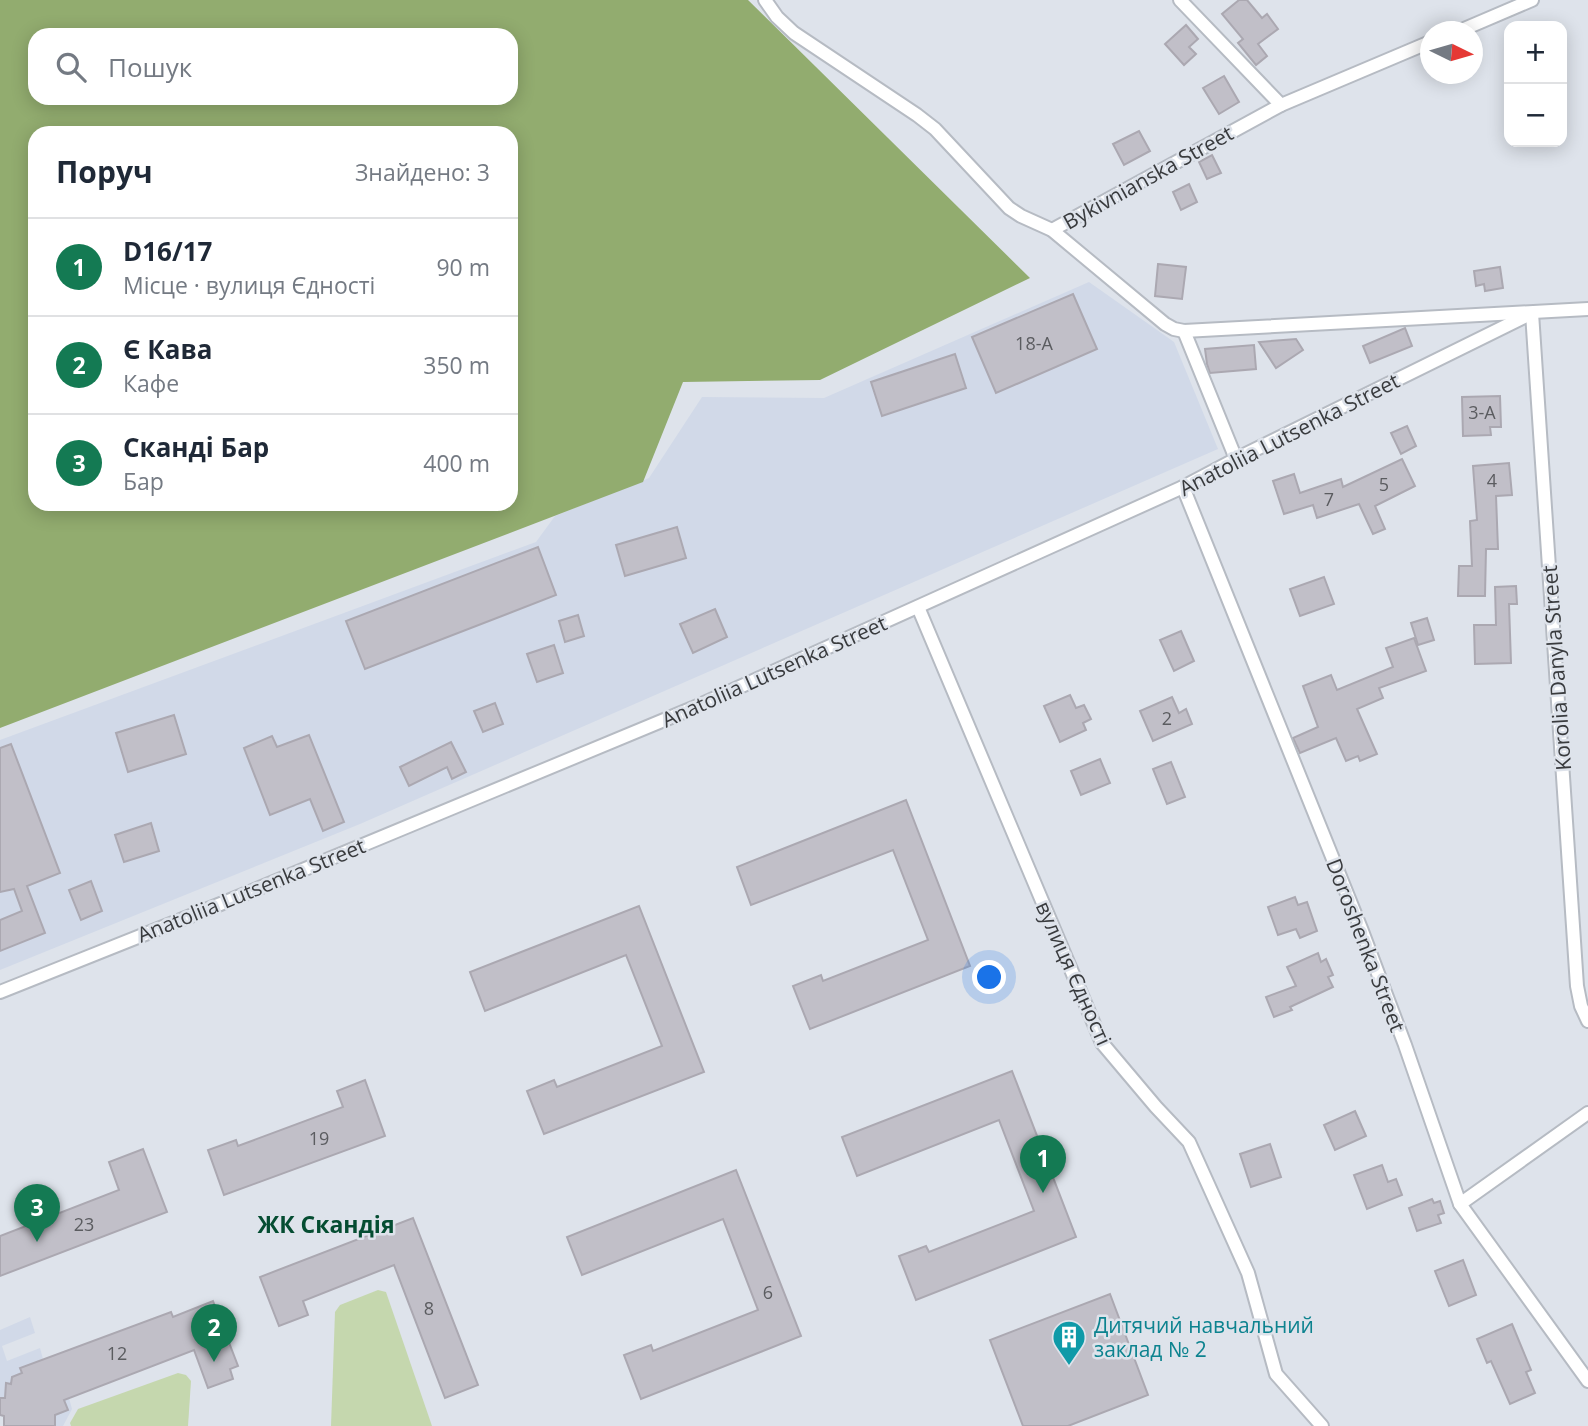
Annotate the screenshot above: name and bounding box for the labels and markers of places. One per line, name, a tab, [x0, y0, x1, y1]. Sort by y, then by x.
pin: 1	[1020, 1135, 1066, 1193]
pin: 3	[14, 1184, 60, 1242]
pin: 2	[191, 1304, 237, 1362]
place label: Дитячий навчальний заклад № 2	[1094, 1311, 1314, 1363]
building icon: Дитячий навчальний заклад № 2	[1050, 1318, 1088, 1367]

